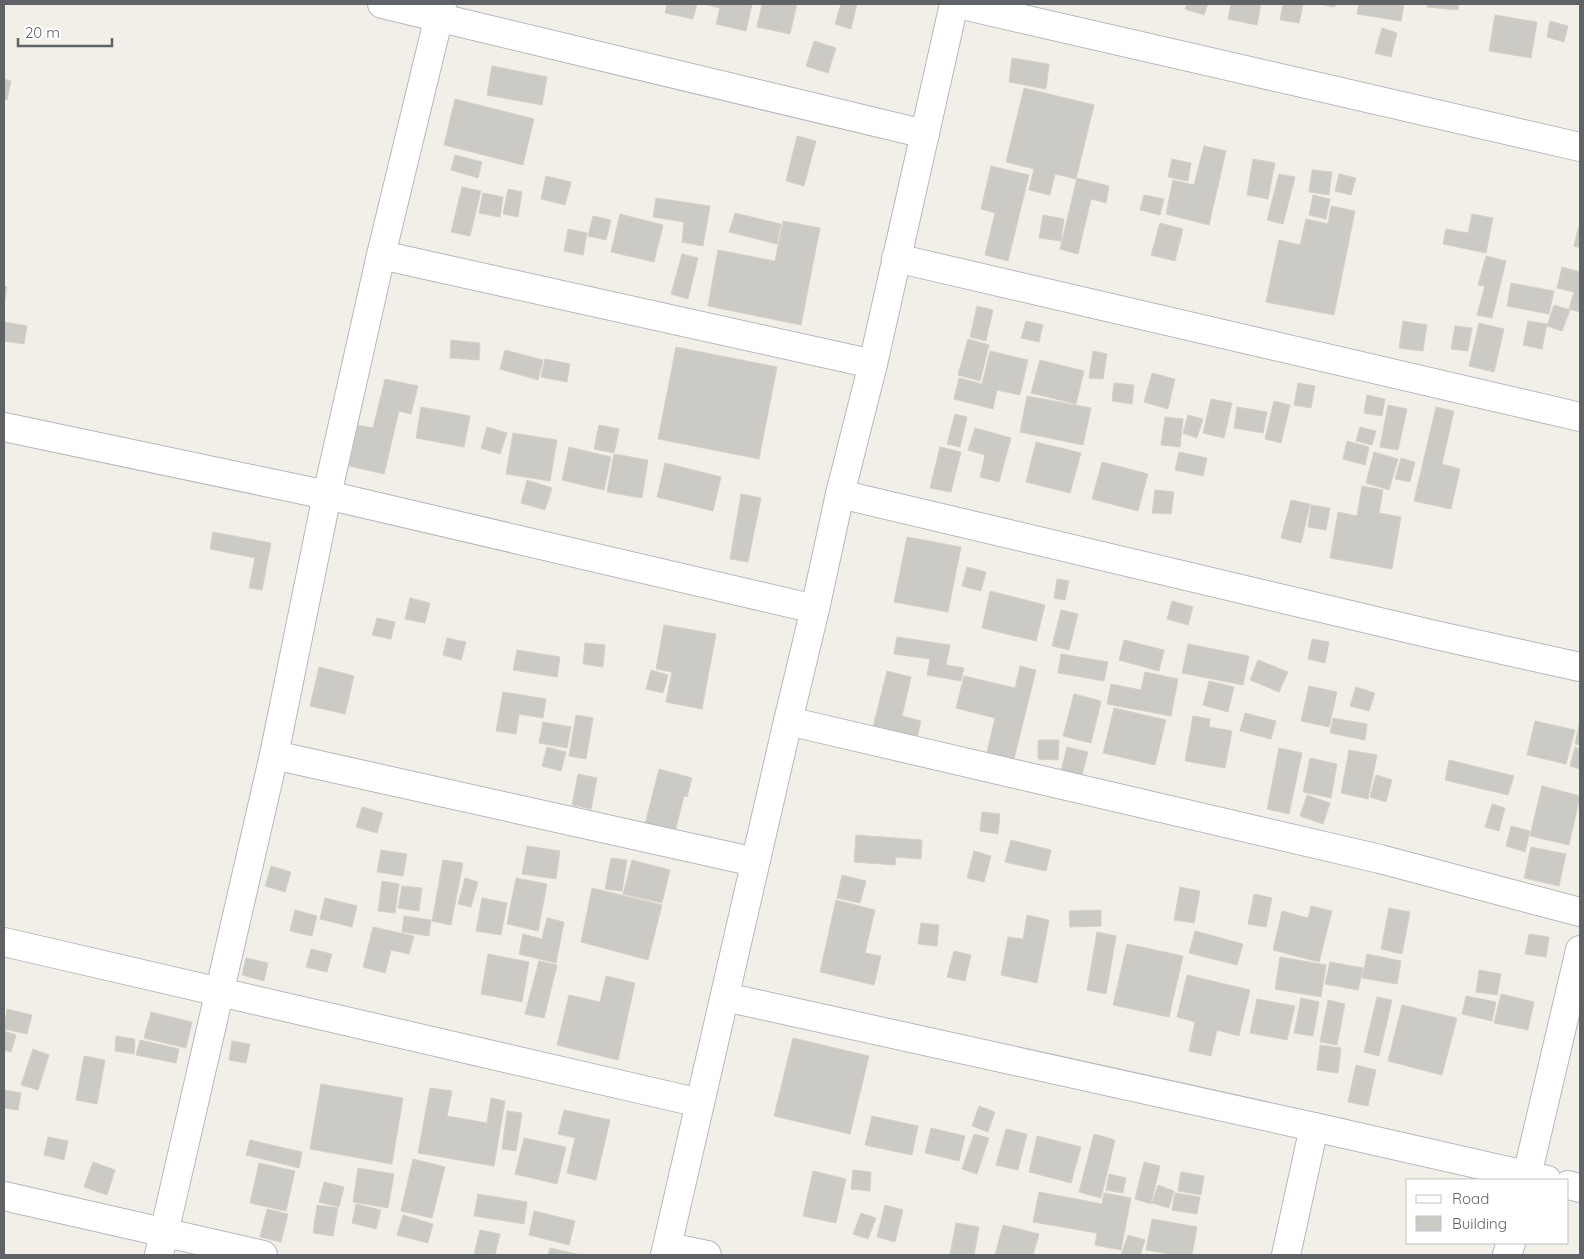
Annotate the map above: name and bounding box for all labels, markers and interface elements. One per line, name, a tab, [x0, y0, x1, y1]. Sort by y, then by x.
scale bar	[18, 15, 111, 47]
text: 20 m	[25, 23, 60, 42]
legend	[1406, 1179, 1569, 1244]
text: Road	[1452, 1189, 1489, 1208]
text: Building	[1452, 1214, 1507, 1233]

